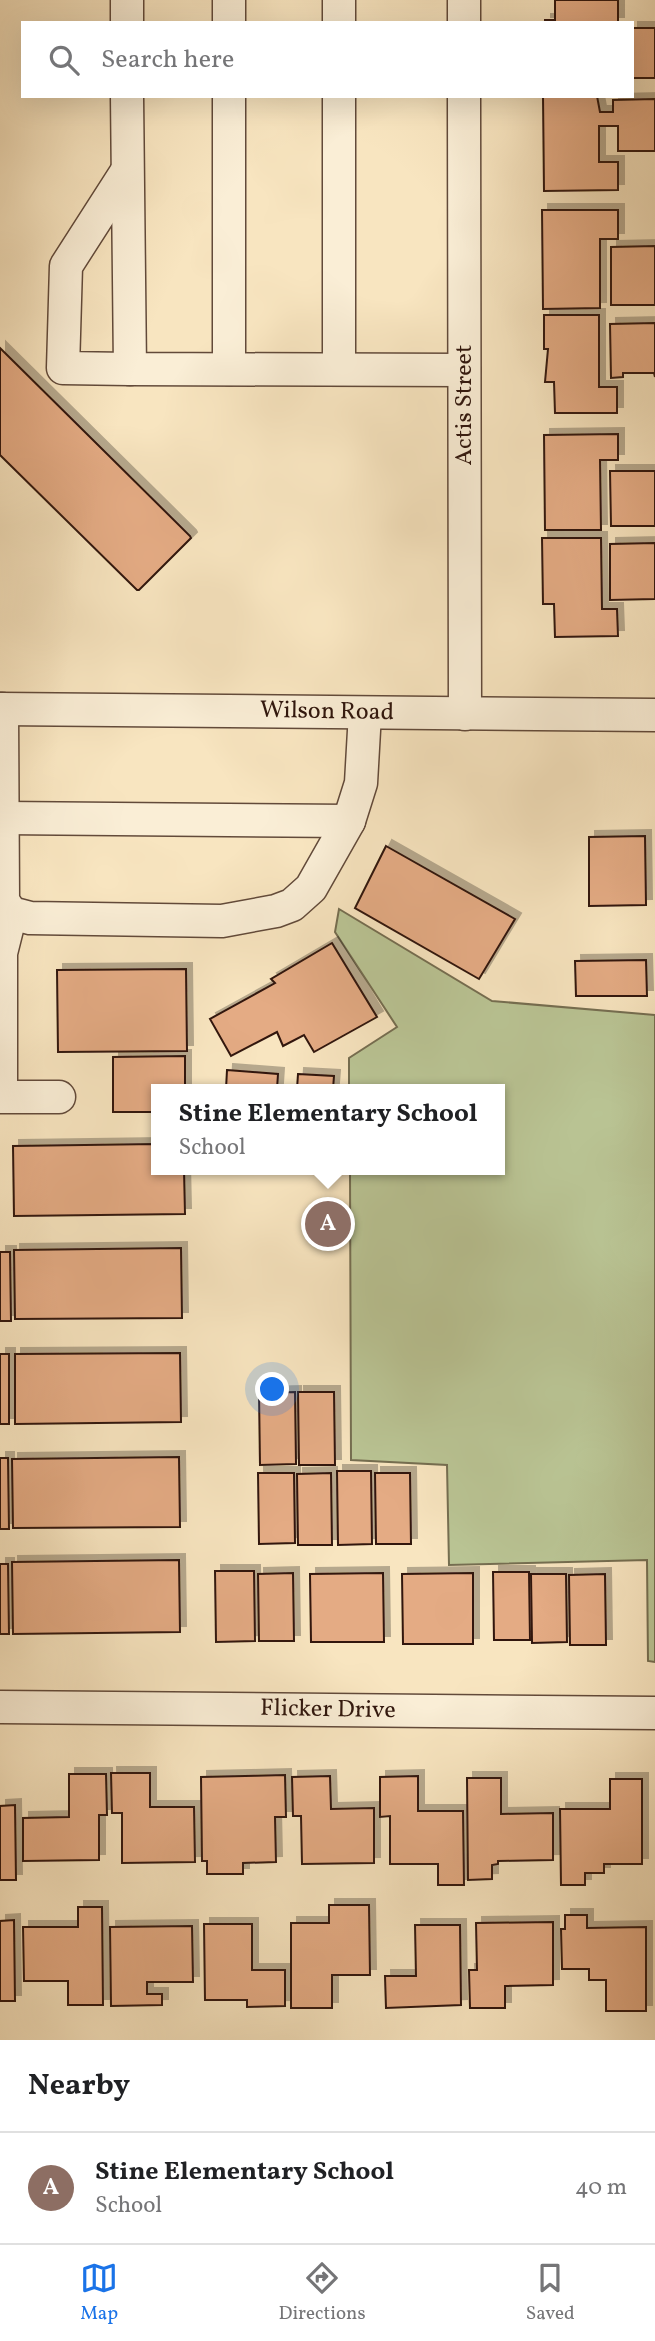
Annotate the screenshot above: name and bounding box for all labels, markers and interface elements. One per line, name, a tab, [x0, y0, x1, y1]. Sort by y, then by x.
search box	[21, 21, 634, 98]
icon: search	[45, 41, 83, 79]
text: Search here	[101, 42, 234, 78]
street label: Actis Street	[448, 345, 482, 465]
street label: Wilson Road	[260, 694, 394, 730]
popup	[151, 1084, 505, 1175]
text: Stine Elementary School	[178, 1096, 478, 1132]
text: School	[178, 1132, 246, 1164]
pin: A	[305, 1198, 351, 1250]
your location	[255, 1372, 289, 1406]
street label: Flicker Drive	[260, 1692, 396, 1728]
text: Nearby	[28, 2065, 130, 2107]
text: Stine Elementary School	[95, 2154, 394, 2190]
text: A	[43, 2172, 59, 2204]
text: 40 m	[575, 2172, 627, 2204]
text: School	[95, 2190, 162, 2222]
tab: Map	[80, 2259, 118, 2327]
tab: Directions	[279, 2259, 366, 2327]
tab: Saved	[526, 2259, 575, 2327]

